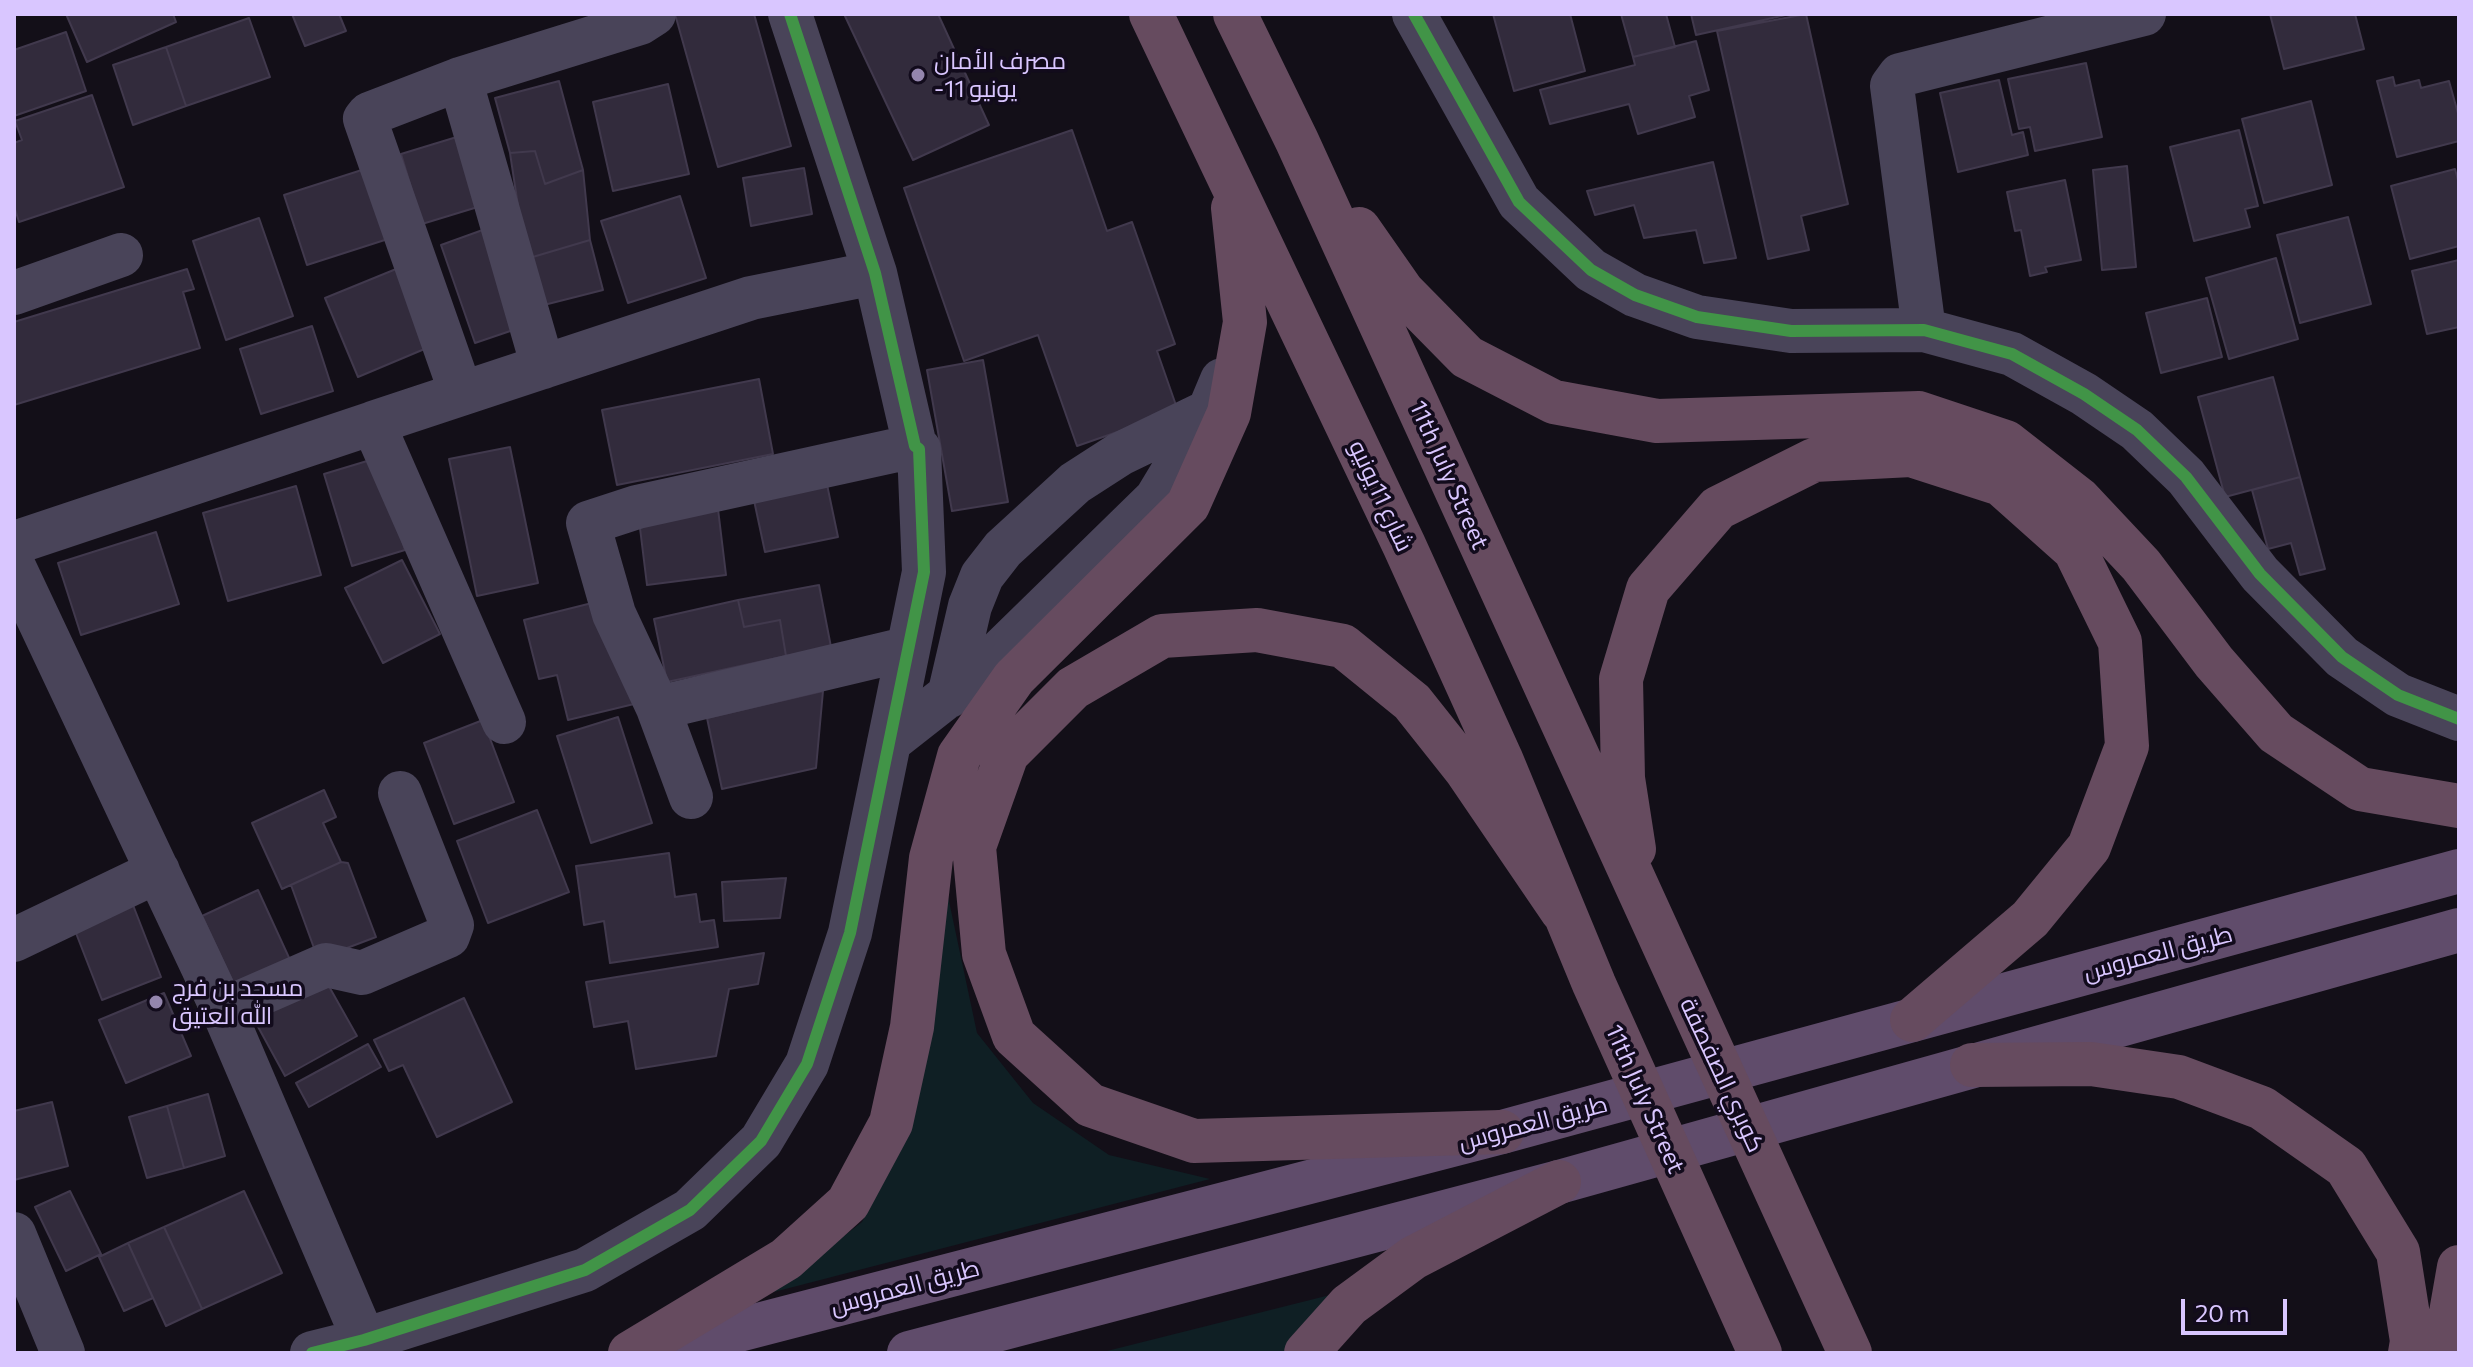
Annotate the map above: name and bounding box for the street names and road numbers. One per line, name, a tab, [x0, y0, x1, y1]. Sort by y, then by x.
street label: 11th July Street	[1403, 396, 1495, 554]
street label: شارع 11يونيو	[1343, 436, 1419, 556]
street label: طريق العمروس	[2080, 919, 2236, 987]
street label: كوبري الصفصفة	[1674, 993, 1770, 1157]
street label: 11th July Street	[1599, 1020, 1691, 1178]
street label: طريق العمروس	[1455, 1089, 1611, 1157]
street label: طريق العمروس	[827, 1253, 983, 1321]

